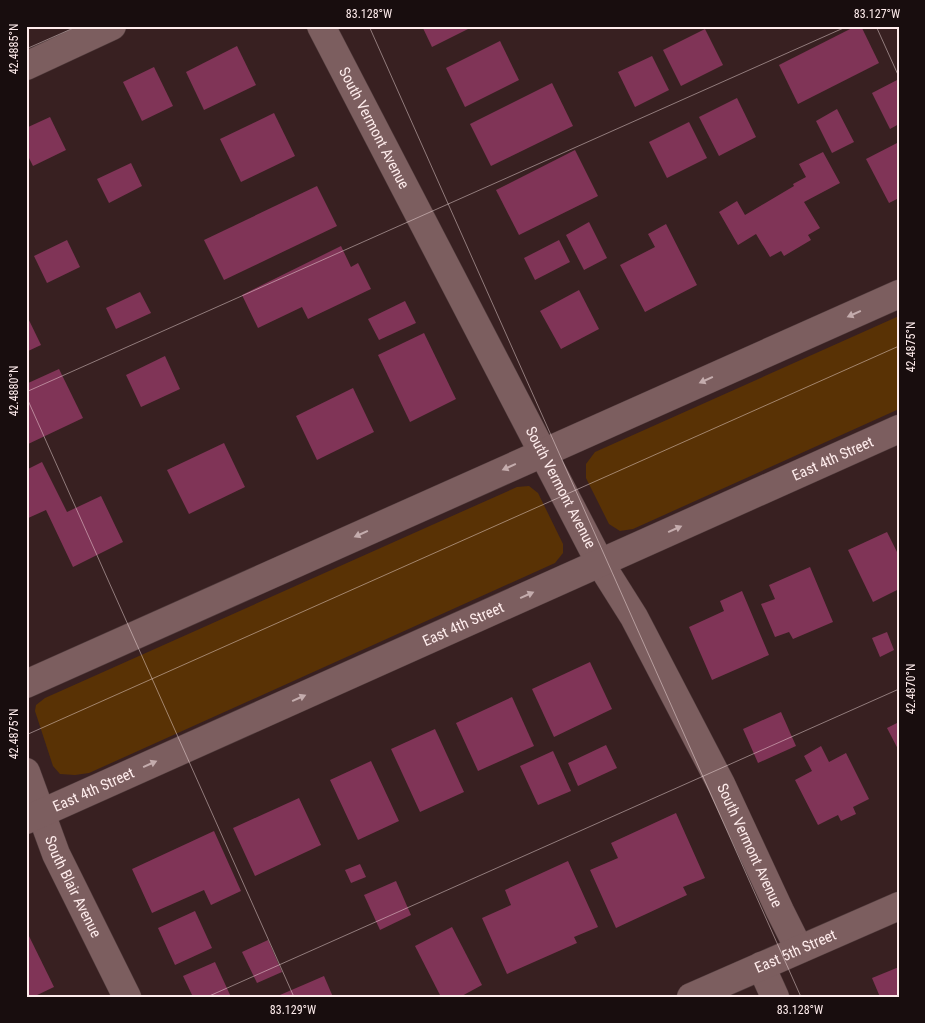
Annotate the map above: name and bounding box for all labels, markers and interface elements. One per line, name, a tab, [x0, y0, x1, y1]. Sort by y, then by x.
text: 83.128°W	[346, 7, 392, 21]
text: 83.127°W	[854, 7, 900, 21]
text: 42.4885°N	[7, 24, 21, 74]
street label: South Vermont Avenue	[335, 64, 413, 192]
one-way arrow	[847, 310, 861, 318]
text: 42.4875°N	[904, 322, 918, 372]
text: 42.4880°N	[7, 366, 21, 416]
one-way arrow	[699, 376, 713, 384]
street label: South Vermont Avenue	[522, 424, 600, 551]
street label: East 4th Street	[789, 433, 876, 485]
one-way arrow	[502, 464, 516, 472]
one-way arrow	[668, 525, 682, 533]
one-way arrow	[354, 530, 368, 538]
one-way arrow	[520, 591, 534, 599]
street label: East 4th Street	[420, 598, 507, 650]
text: 42.4870°N	[904, 664, 918, 714]
one-way arrow	[292, 693, 306, 701]
text: 42.4875°N	[7, 709, 21, 759]
one-way arrow	[143, 760, 157, 768]
street label: East 4th Street	[50, 764, 137, 816]
street label: South Vermont Avenue	[713, 781, 786, 910]
street label: South Blair Avenue	[41, 833, 105, 941]
street label: East 5th Street	[752, 926, 839, 977]
text: 83.129°W	[270, 1003, 316, 1017]
text: 83.128°W	[777, 1003, 823, 1017]

